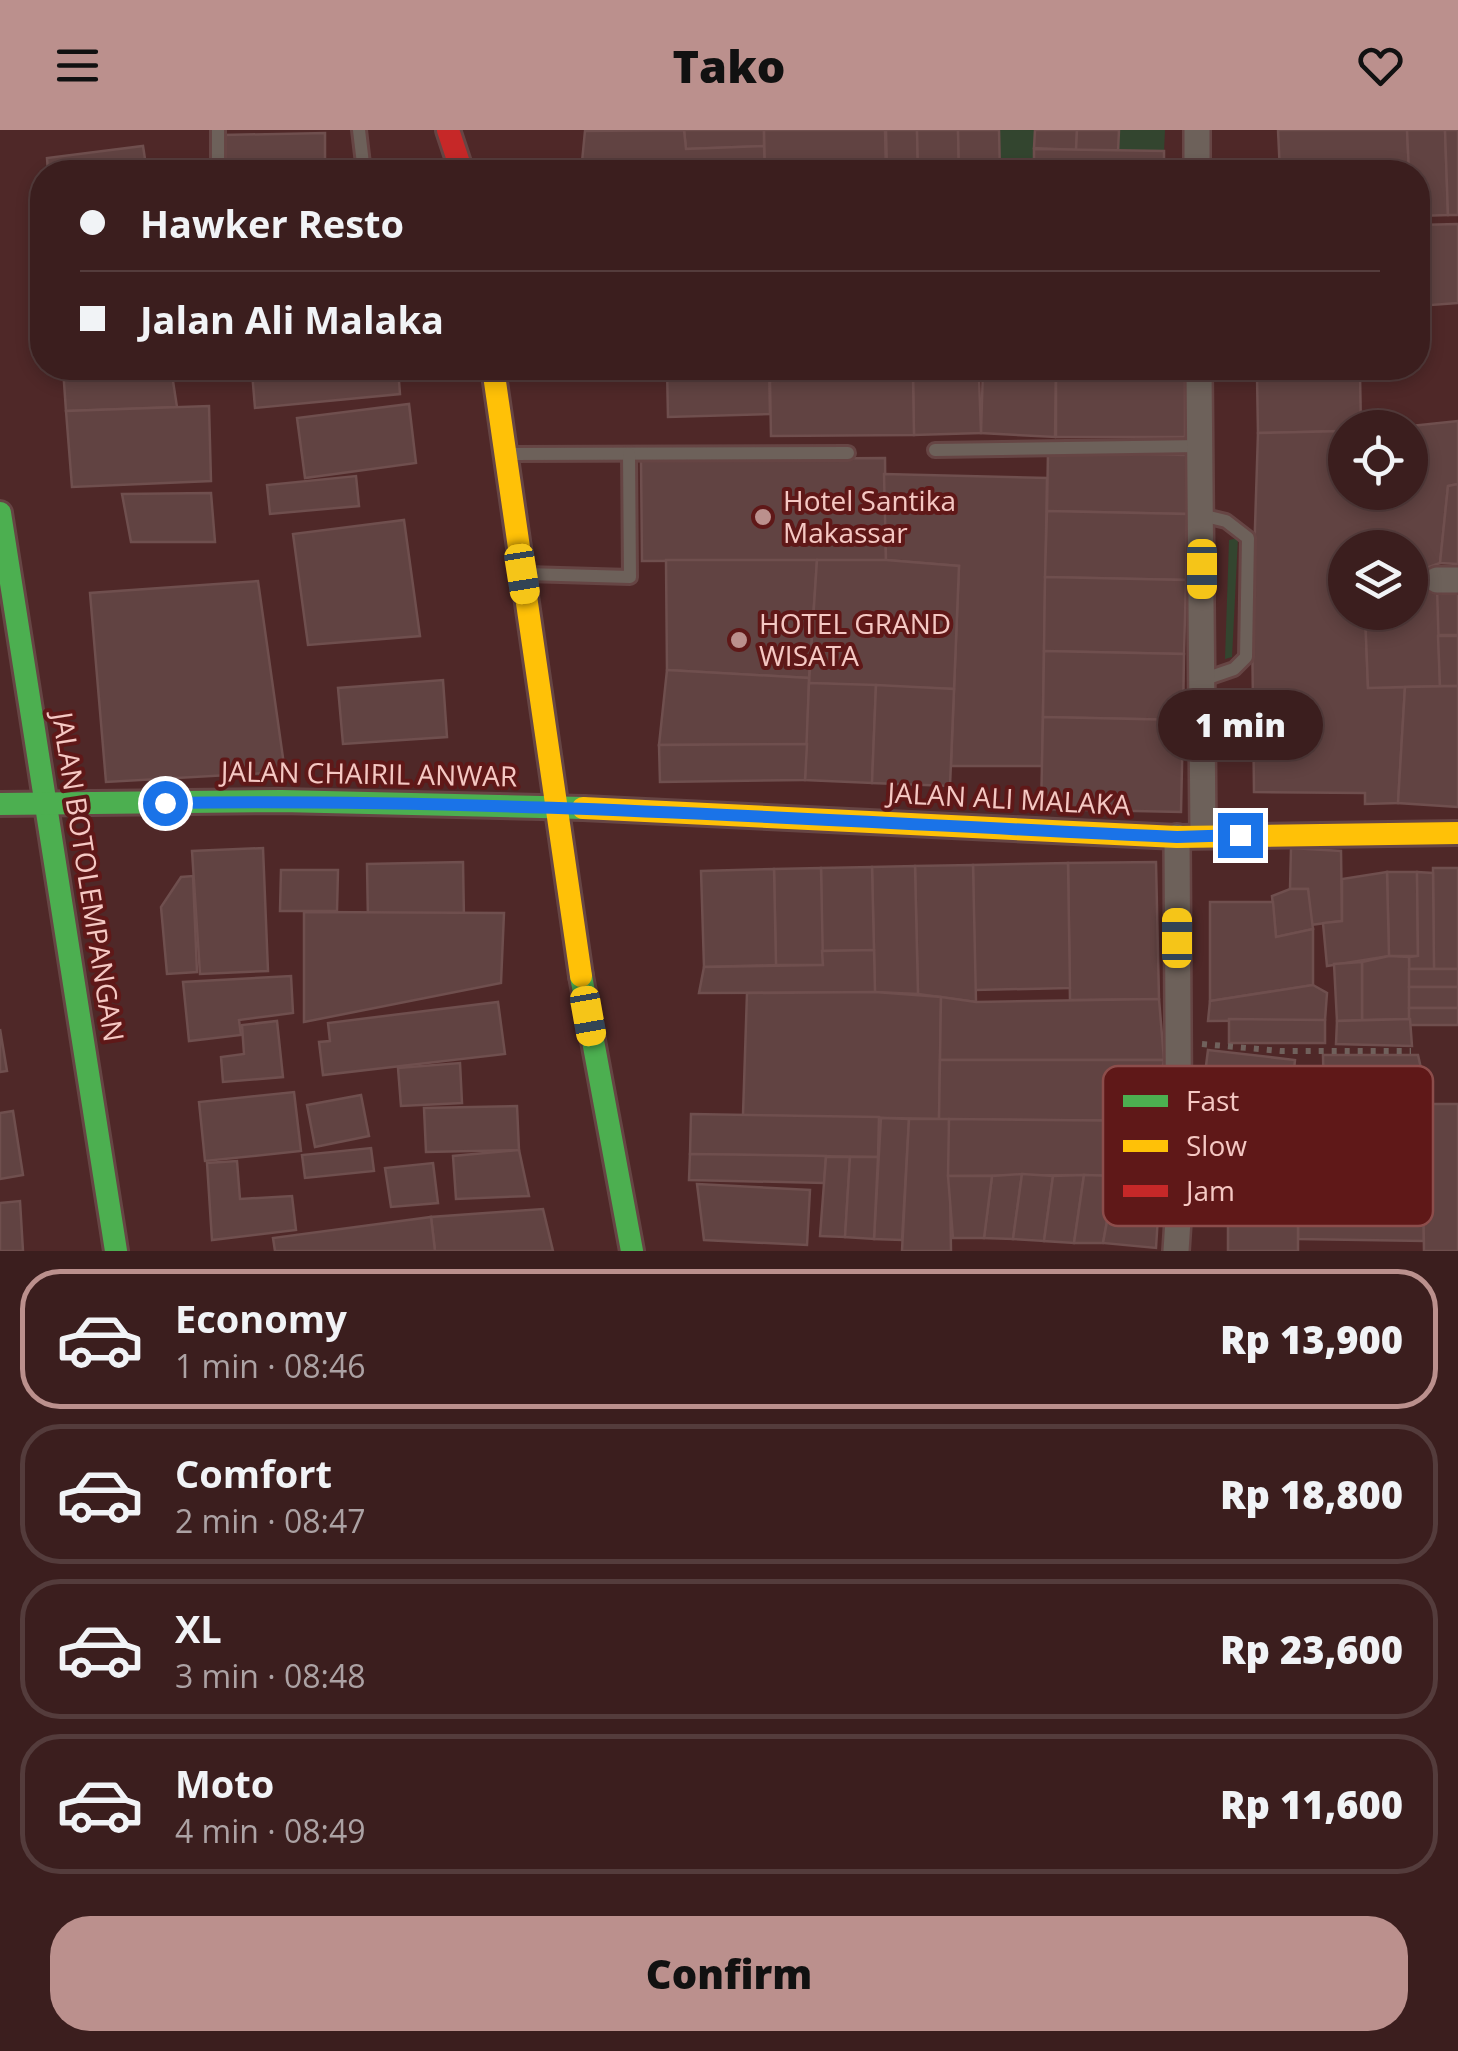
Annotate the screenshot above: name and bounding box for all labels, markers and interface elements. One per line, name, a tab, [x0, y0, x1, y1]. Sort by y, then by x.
text: Tako	[673, 35, 785, 96]
icon: menu	[50, 38, 105, 93]
icon: heart	[1353, 38, 1408, 93]
text: Hawker Resto	[140, 197, 404, 249]
text: Jalan Ali Malaka	[140, 293, 444, 345]
map controls	[1328, 410, 1428, 630]
button: locate	[1328, 410, 1428, 510]
place label: Hotel Santika Makassar	[783, 481, 956, 551]
marker: Hotel Santika Makassar	[752, 506, 774, 528]
button: layers	[1328, 530, 1428, 630]
car	[1187, 539, 1217, 599]
car	[502, 542, 542, 606]
place label: HOTEL GRAND WISATA	[759, 604, 951, 674]
marker: HOTEL GRAND WISATA	[728, 629, 750, 651]
callout: 1 min	[1158, 690, 1322, 760]
text: 1 min	[1195, 703, 1286, 746]
street label: JALAN BOTOLEMPANGAN	[44, 706, 134, 1044]
street label: JALAN CHAIRIL ANWAR	[218, 751, 517, 795]
street label: JALAN ALI MALAKA	[884, 773, 1132, 823]
route start	[143, 781, 188, 826]
route end	[1218, 813, 1263, 858]
car	[1162, 908, 1192, 968]
car	[568, 984, 608, 1048]
legend	[1103, 1066, 1433, 1226]
text: Fast	[1186, 1081, 1239, 1119]
text: Slow	[1186, 1126, 1247, 1164]
text: Jam	[1183, 1171, 1235, 1209]
text: Economy	[175, 1292, 347, 1344]
icon: car	[55, 1294, 145, 1384]
text: Rp 13,900	[1220, 1313, 1403, 1365]
text: 1 min · 08:46	[175, 1344, 366, 1387]
text: Comfort	[175, 1447, 332, 1499]
icon: car	[55, 1449, 145, 1539]
text: Rp 18,800	[1220, 1468, 1403, 1520]
text: 2 min · 08:47	[175, 1499, 366, 1542]
text: XL	[175, 1602, 222, 1654]
icon: car	[55, 1604, 145, 1694]
text: Rp 23,600	[1220, 1623, 1403, 1675]
text: 3 min · 08:48	[175, 1654, 366, 1697]
text: Moto	[175, 1757, 274, 1809]
icon: car	[55, 1759, 145, 1849]
text: Rp 11,600	[1220, 1778, 1403, 1830]
text: 4 min · 08:49	[175, 1809, 366, 1852]
button: Confirm	[50, 1916, 1408, 2031]

